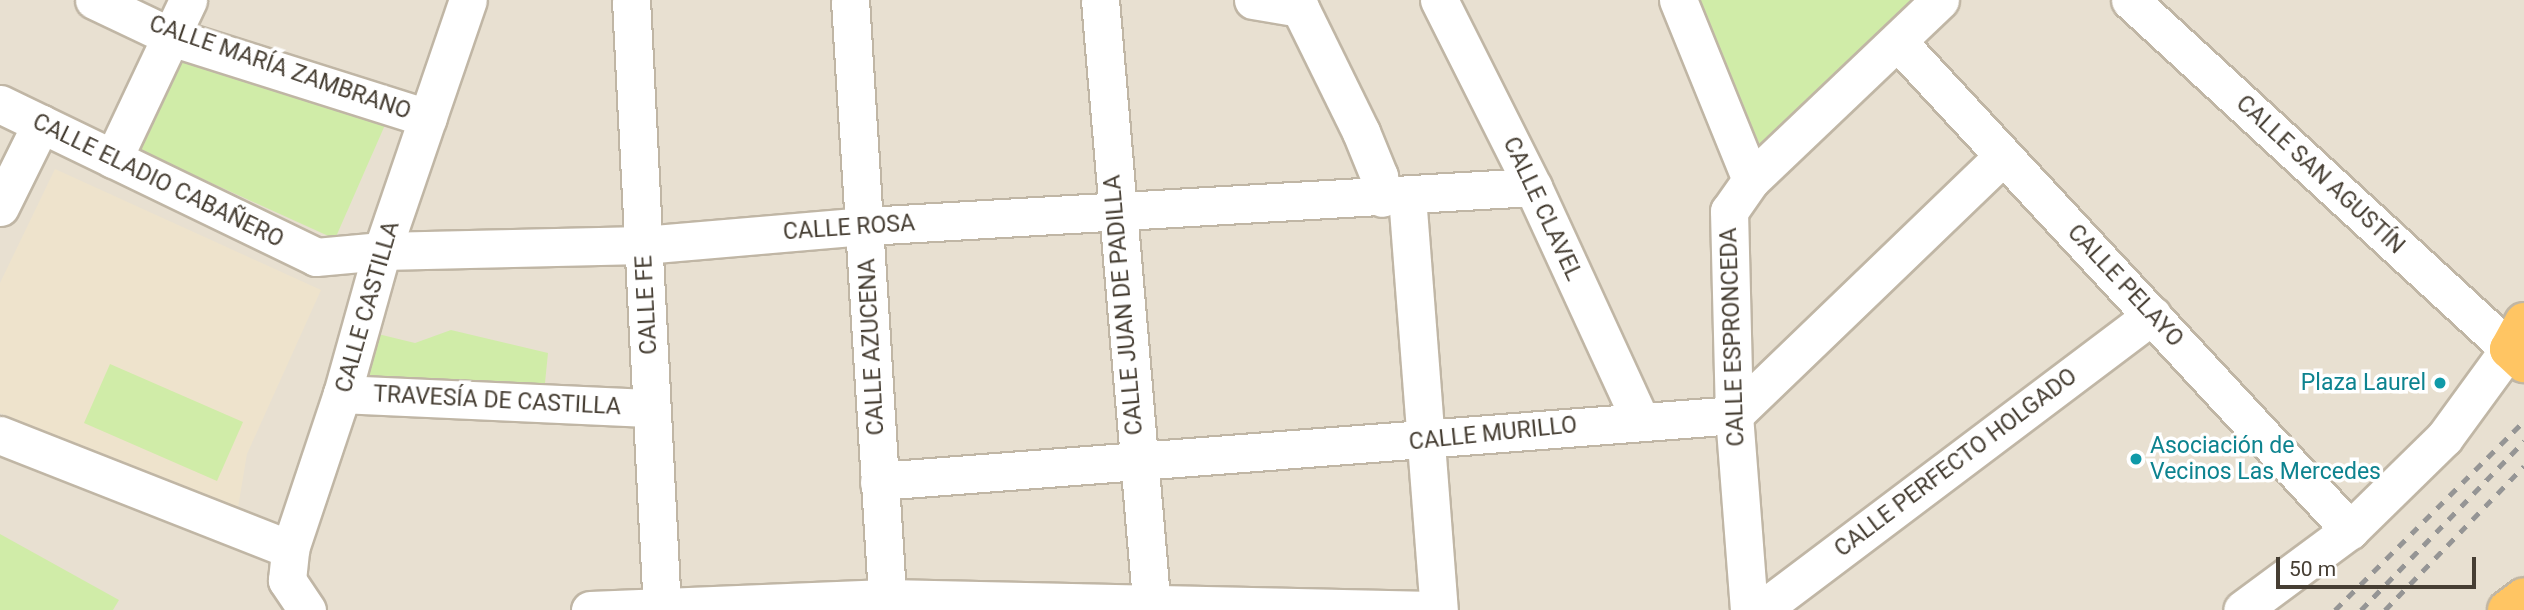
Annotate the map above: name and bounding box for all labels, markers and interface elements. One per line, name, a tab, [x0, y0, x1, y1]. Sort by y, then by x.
street label: CALLE MARÍA ZAMBRANO	[146, 10, 414, 126]
street label: CALLE SAN AGUSTÍN	[2230, 90, 2410, 260]
street label: CALLE ELADIO CABAÑERO	[28, 108, 288, 254]
street label: CALLE CLAVEL	[1497, 133, 1587, 285]
street label: CALLE JUAN DE PADILLA	[1099, 174, 1149, 436]
street label: CALLE ROSA	[782, 210, 916, 246]
street label: CALLE CASTILLA	[330, 218, 406, 396]
street label: CALLE PELAYO	[2061, 219, 2189, 353]
street label: CALLE ESPRONCEDA	[1715, 227, 1751, 447]
street label: CALLE FE	[631, 255, 663, 355]
street label: CALLE AZUCENA	[854, 258, 890, 436]
street label: CALLE PERFECTO HOLGADO	[1829, 363, 2083, 563]
place label: Plaza Laurel	[2301, 369, 2426, 397]
marker: Plaza Laurel	[2432, 375, 2448, 391]
street label: TRAVESÍA DE CASTILLA	[372, 381, 622, 421]
street label: CALLE MURILLO	[1408, 411, 1578, 457]
place label: Asociación de Vecinos Las Mercedes	[2150, 432, 2381, 486]
marker: Asociación de Vecinos Las Mercedes	[2128, 451, 2144, 467]
scale bar	[2279, 544, 2478, 588]
text: 50 m	[2289, 557, 2336, 581]

